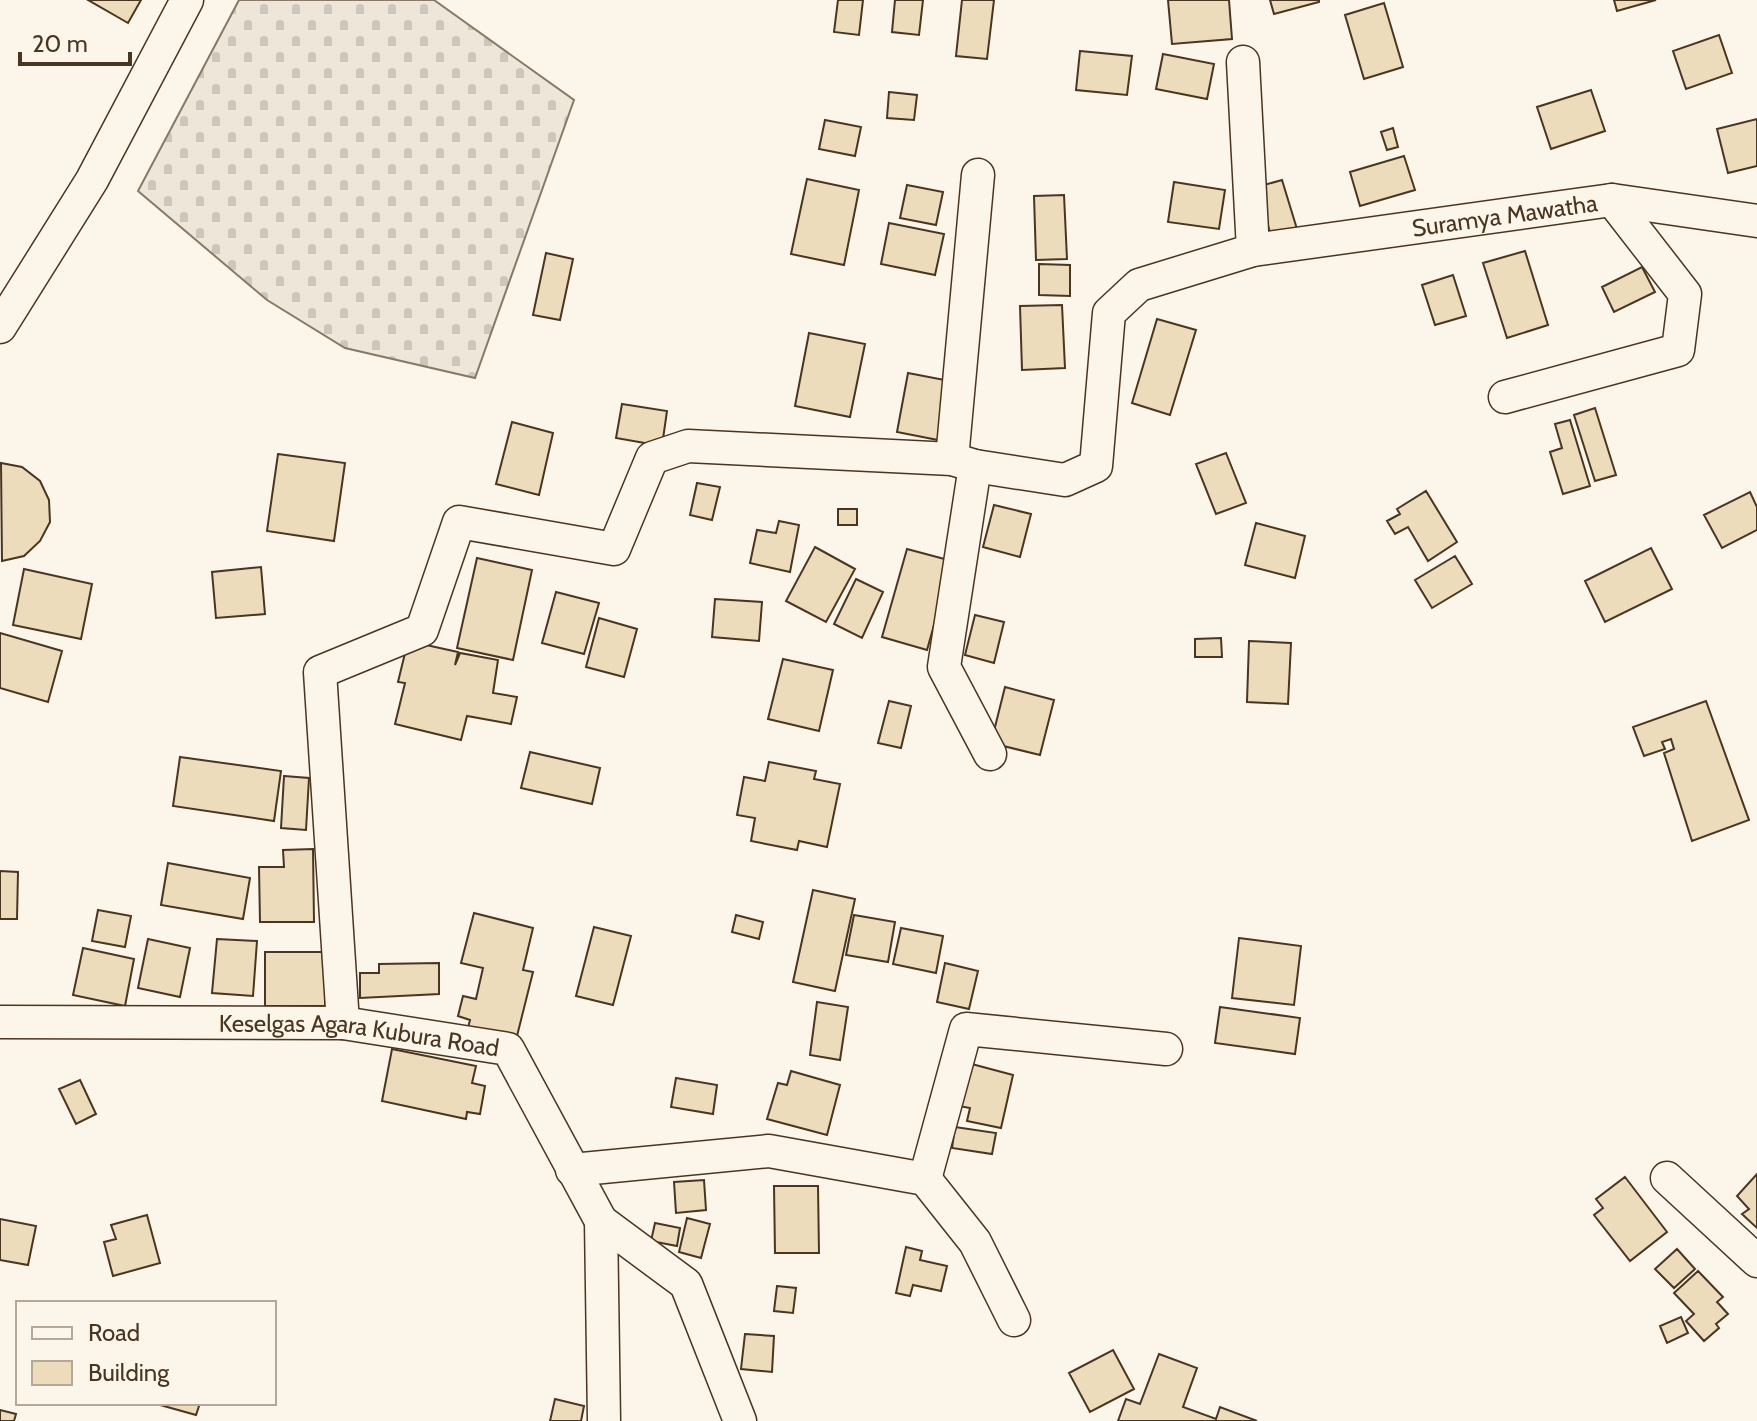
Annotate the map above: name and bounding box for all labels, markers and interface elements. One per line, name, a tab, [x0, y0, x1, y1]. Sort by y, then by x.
scale bar	[20, 16, 130, 66]
text: 20 m	[32, 29, 88, 58]
street label: Suramya Mawatha	[1410, 188, 1600, 242]
street label: Keselgas Agara Kubura Road	[219, 1008, 501, 1062]
legend	[16, 1301, 276, 1405]
text: Road	[88, 1318, 140, 1347]
text: Building	[88, 1358, 170, 1387]

